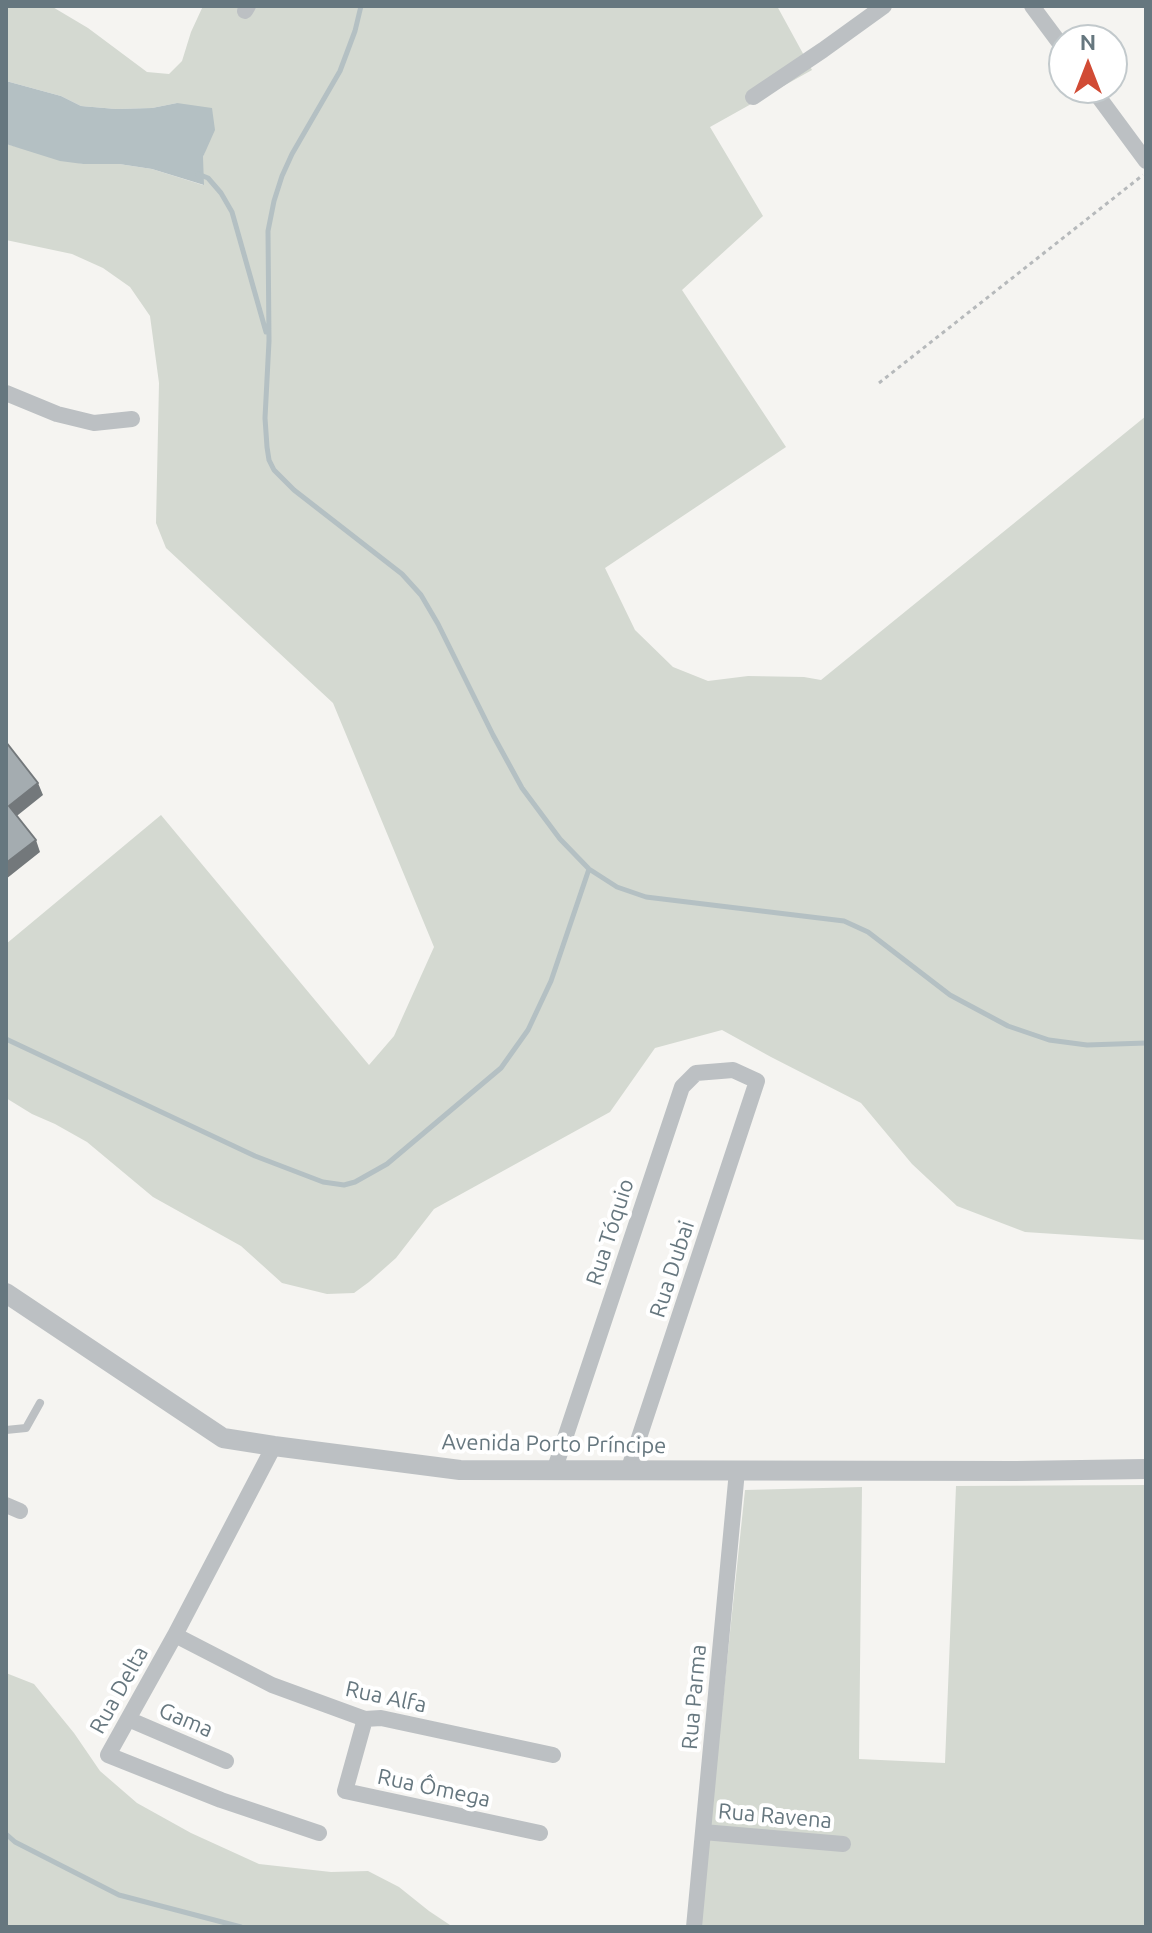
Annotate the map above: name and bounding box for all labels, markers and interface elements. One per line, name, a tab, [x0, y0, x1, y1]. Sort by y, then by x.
north arrow	[1048, 24, 1128, 104]
text: N	[1080, 29, 1096, 54]
street label: Rua Tóquio	[580, 1175, 640, 1289]
street label: Rua Dubai	[644, 1217, 700, 1321]
street label: Avenida Porto Príncipe	[441, 1429, 667, 1459]
street label: Rua Delta	[84, 1642, 154, 1738]
street label: Rua Parma	[676, 1643, 712, 1751]
street label: Rua Alfa	[343, 1676, 429, 1718]
street label: Gama	[155, 1697, 217, 1743]
street label: Rua Ômega	[375, 1763, 493, 1813]
street label: Rua Ravena	[717, 1798, 833, 1834]

